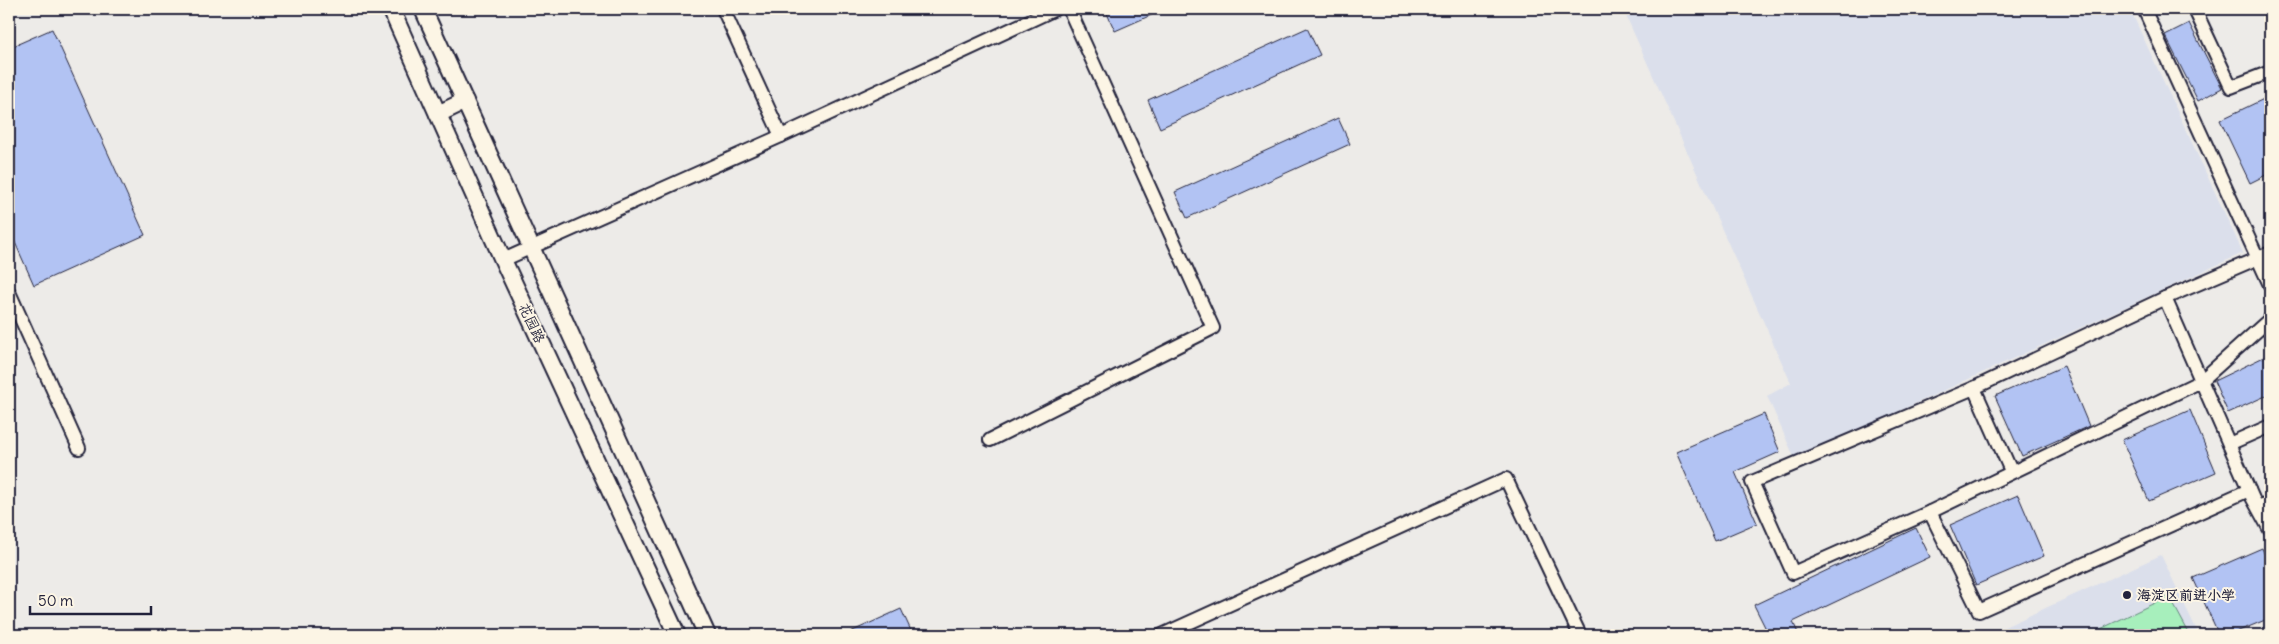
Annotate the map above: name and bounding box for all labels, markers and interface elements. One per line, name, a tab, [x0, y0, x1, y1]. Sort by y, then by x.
street label: 花园路	[515, 300, 549, 346]
scale bar	[30, 584, 151, 616]
place label: 海淀区前进小学	[2137, 586, 2235, 604]
marker: 海淀区前进小学	[2121, 589, 2133, 601]
text: 50 m	[38, 591, 73, 610]

